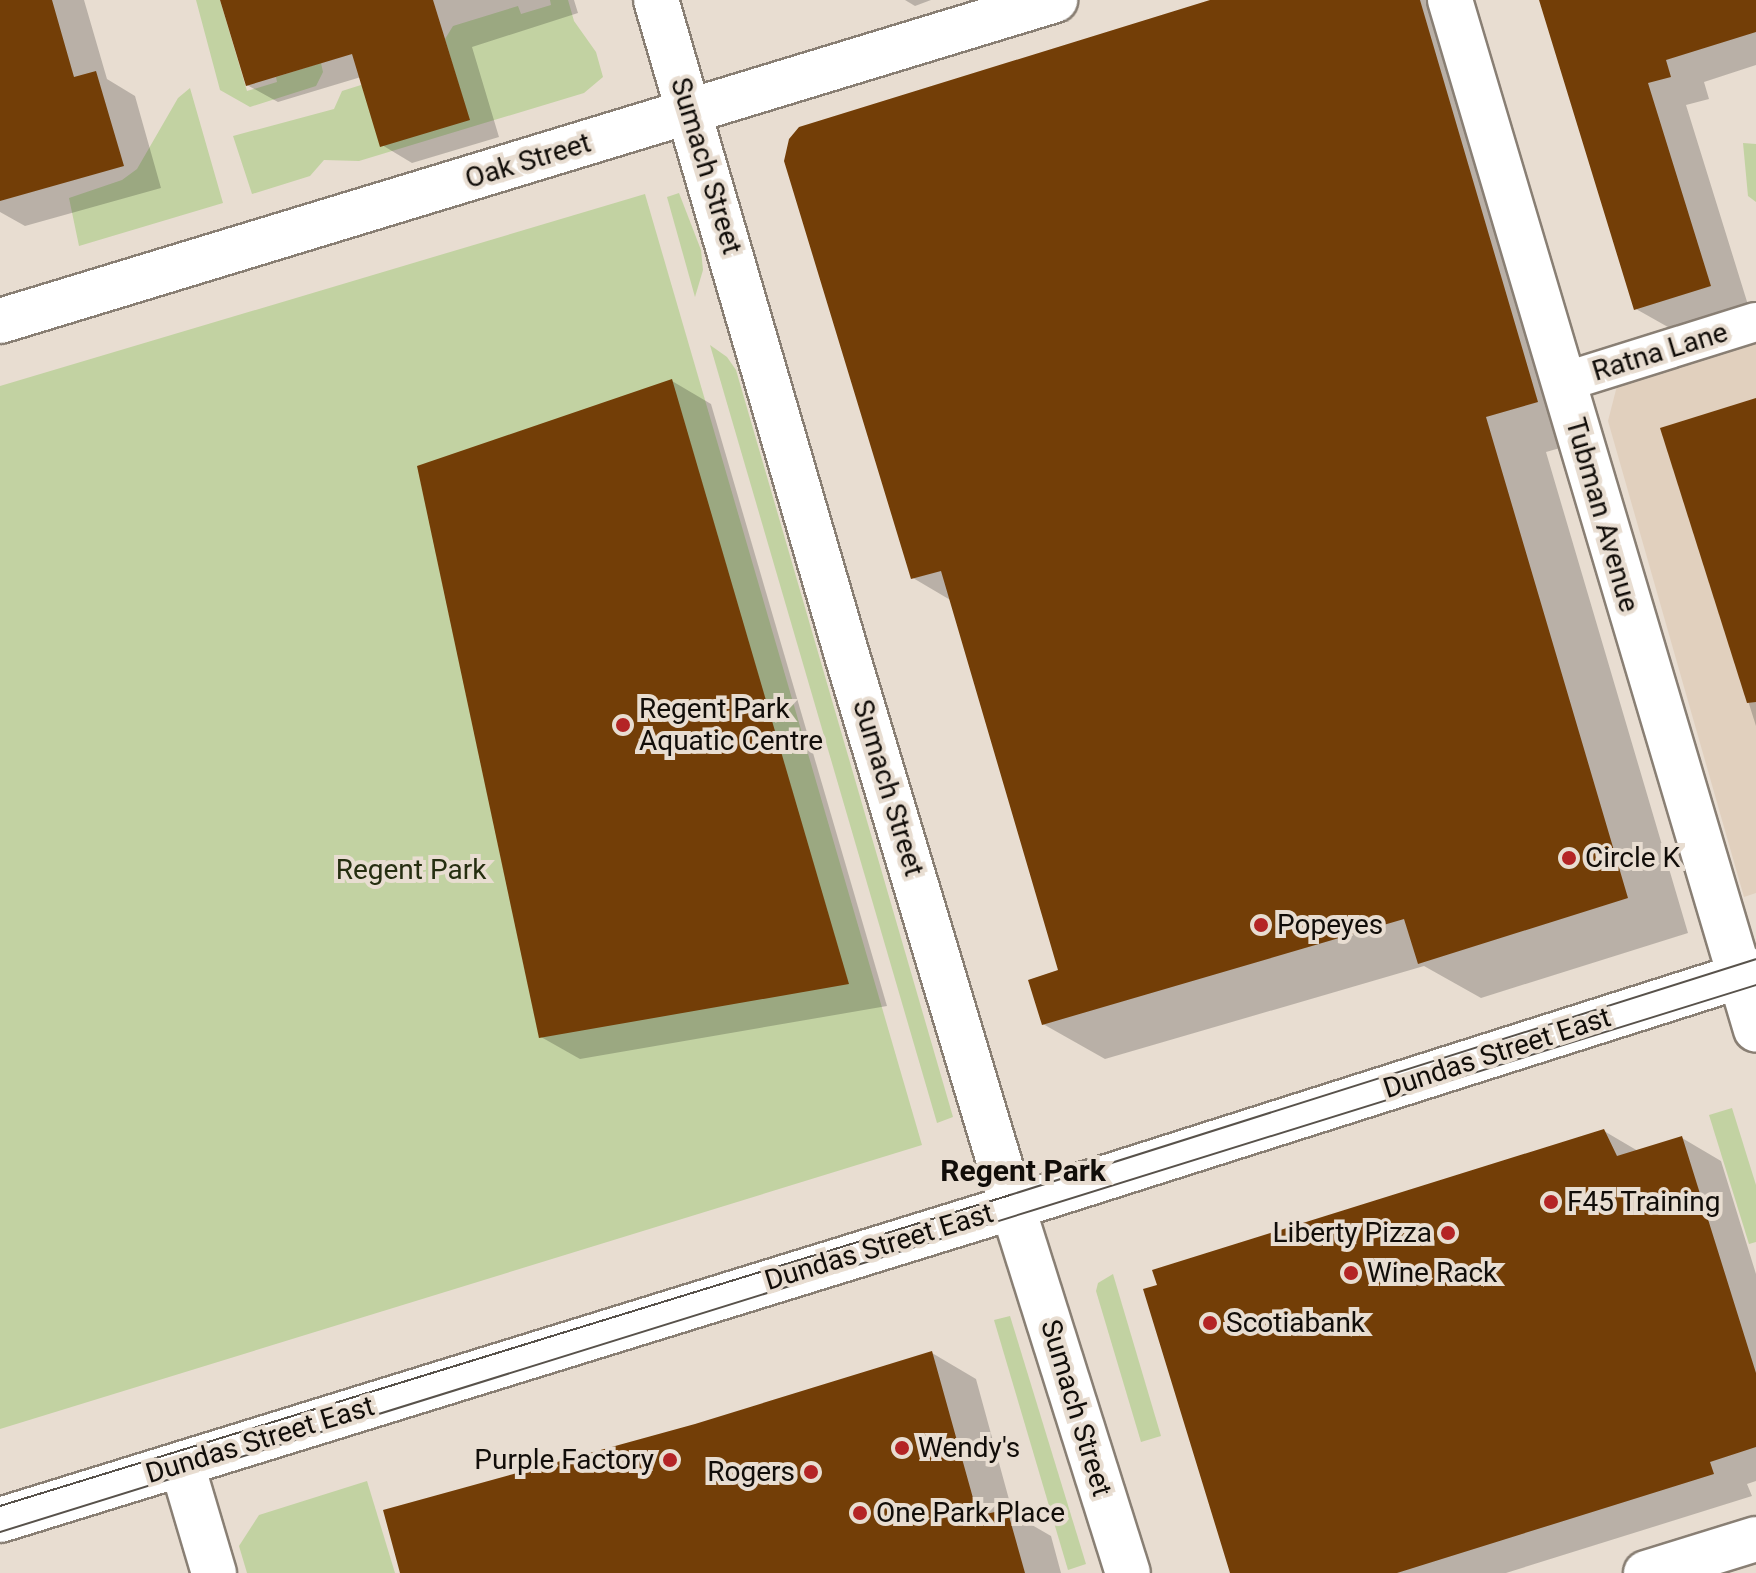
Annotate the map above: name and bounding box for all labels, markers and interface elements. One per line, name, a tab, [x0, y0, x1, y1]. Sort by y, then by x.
street label: Sumach Street	[663, 74, 749, 258]
street label: Oak Street	[461, 126, 595, 196]
street label: Ratna Lane	[1588, 315, 1732, 389]
street label: Tubman Avenue	[1558, 414, 1646, 616]
place label: Regent Park Aquatic Centre	[639, 692, 823, 758]
street label: Sumach Street	[845, 696, 931, 880]
marker: Regent Park Aquatic Centre	[614, 716, 632, 734]
place label: Circle K	[1585, 841, 1680, 875]
marker: Circle K	[1560, 849, 1578, 867]
park label: Regent Park	[336, 853, 486, 887]
place label: Popeyes	[1277, 908, 1383, 942]
marker: Popeyes	[1252, 916, 1270, 934]
street label: Dundas Street East	[1379, 1000, 1615, 1106]
district label: Regent Park	[940, 1153, 1106, 1189]
place label: F45 Training	[1567, 1185, 1721, 1219]
marker: F45 Training	[1542, 1193, 1560, 1211]
street label: Dundas Street East	[761, 1196, 997, 1298]
place label: Liberty Pizza	[1273, 1216, 1432, 1250]
marker: Liberty Pizza	[1439, 1224, 1457, 1242]
place label: Wine Rack	[1367, 1256, 1497, 1290]
marker: Wine Rack	[1342, 1264, 1360, 1282]
place label: Scotiabank	[1226, 1306, 1365, 1340]
marker: Scotiabank	[1201, 1314, 1219, 1332]
street label: Sumach Street	[1033, 1316, 1119, 1500]
street label: Dundas Street East	[142, 1389, 378, 1491]
place label: Wendy's	[918, 1431, 1020, 1465]
marker: Wendy's	[893, 1439, 911, 1457]
place label: Purple Factory	[474, 1443, 654, 1477]
marker: Purple Factory	[661, 1451, 679, 1469]
place label: Rogers	[707, 1455, 795, 1489]
marker: Rogers	[802, 1463, 820, 1481]
place label: One Park Place	[876, 1496, 1065, 1530]
marker: One Park Place	[851, 1504, 869, 1522]

